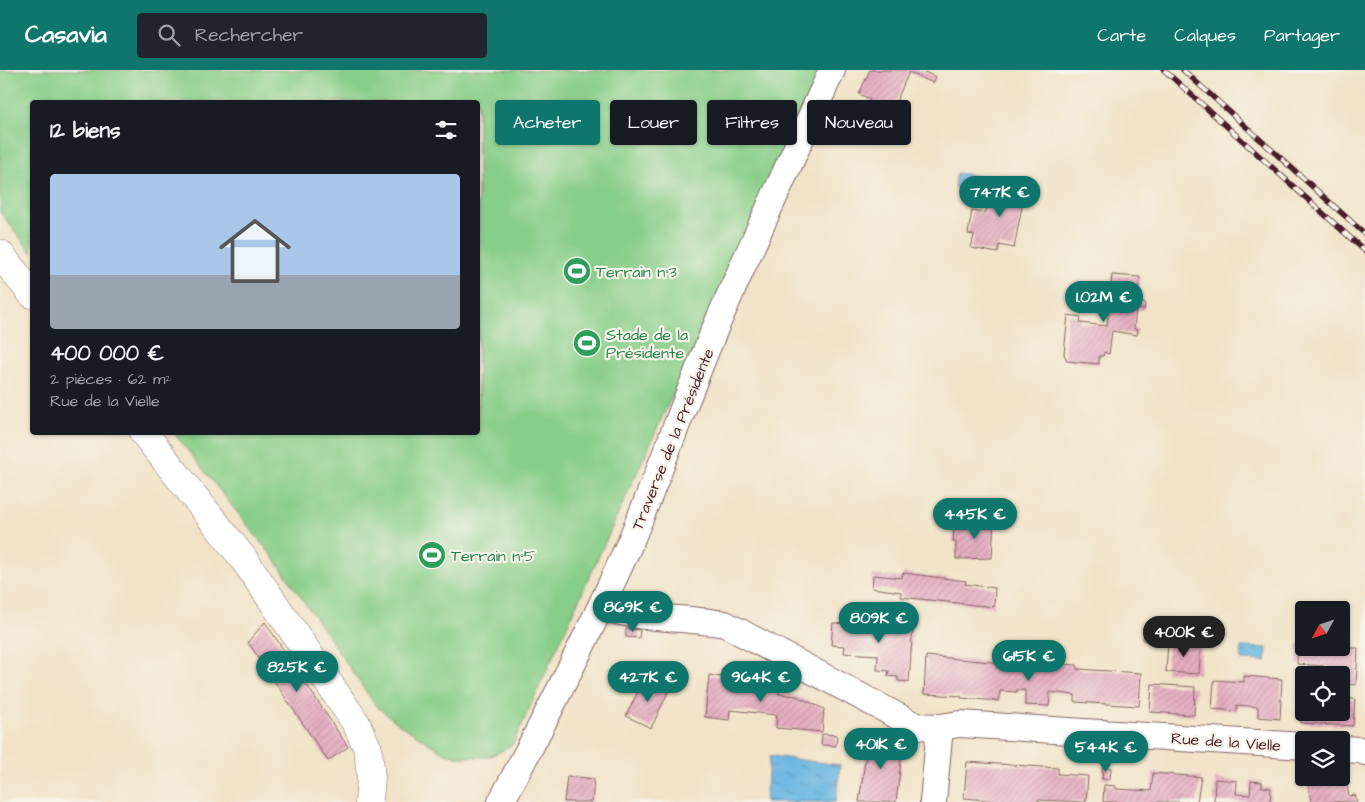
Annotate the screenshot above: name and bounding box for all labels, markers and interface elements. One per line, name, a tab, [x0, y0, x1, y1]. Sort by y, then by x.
search box	[137, 13, 487, 58]
text: Casavia	[25, 18, 107, 52]
icon: search	[155, 21, 183, 49]
text: Rechercher	[195, 22, 303, 49]
text: Carte	[1097, 23, 1146, 48]
text: Calques	[1174, 23, 1236, 48]
text: Partager	[1264, 23, 1340, 48]
chip: Acheter	[495, 100, 600, 145]
chip: Louer	[610, 100, 697, 145]
chip: Filtres	[707, 100, 797, 145]
chip: Nouveau	[807, 100, 911, 145]
text: 12 biens	[50, 116, 121, 145]
icon: filters	[432, 116, 460, 144]
pin: 747K €	[959, 176, 1041, 218]
text: 747K €	[970, 181, 1030, 203]
icon: home	[210, 206, 300, 296]
sports icon: Terrain n°3	[562, 256, 592, 286]
place label: Terrain n°3	[596, 261, 677, 283]
pin: 1.02M €	[1058, 280, 1150, 323]
text: 1.02M €	[1076, 286, 1132, 308]
place label: Stade de la Présidente	[606, 324, 688, 364]
sports icon: Stade de la Présidente	[572, 328, 602, 358]
text: 400 000 €	[50, 339, 164, 368]
street label: Traverse de la Présidente	[626, 345, 720, 534]
text: 2 pièces · 62 m²	[50, 368, 171, 390]
text: Rue de la Vielle	[50, 390, 160, 412]
pin: 445K €	[934, 498, 1016, 540]
text: 445K €	[944, 503, 1006, 525]
sports icon: Terrain n°5	[417, 540, 447, 570]
place label: Terrain n°5	[451, 545, 536, 567]
pin: 869K €	[592, 590, 674, 633]
text: 869K €	[604, 596, 662, 618]
north arrow	[1295, 601, 1350, 656]
map controls	[1295, 601, 1350, 786]
pin: 809K €	[838, 602, 920, 644]
text: 809K €	[850, 607, 908, 629]
pin: 400K €	[1143, 616, 1225, 658]
text: 400K €	[1154, 621, 1214, 643]
pin: 615K €	[988, 640, 1070, 682]
text: 615K €	[1003, 645, 1055, 667]
pin: 825K €	[256, 650, 338, 693]
text: 825K €	[267, 656, 327, 678]
pin: 427K €	[607, 660, 689, 703]
pin: 964K €	[720, 660, 802, 703]
text: 427K €	[619, 666, 677, 688]
text: 964K €	[732, 666, 790, 688]
button: locate	[1295, 666, 1350, 721]
street label: Rue de la Vielle	[1170, 727, 1282, 757]
pin: 401K €	[840, 728, 922, 770]
pin: 544K €	[1065, 730, 1147, 773]
button: layers	[1295, 731, 1350, 786]
text: 401K €	[855, 733, 907, 755]
text: 544K €	[1075, 736, 1137, 758]

